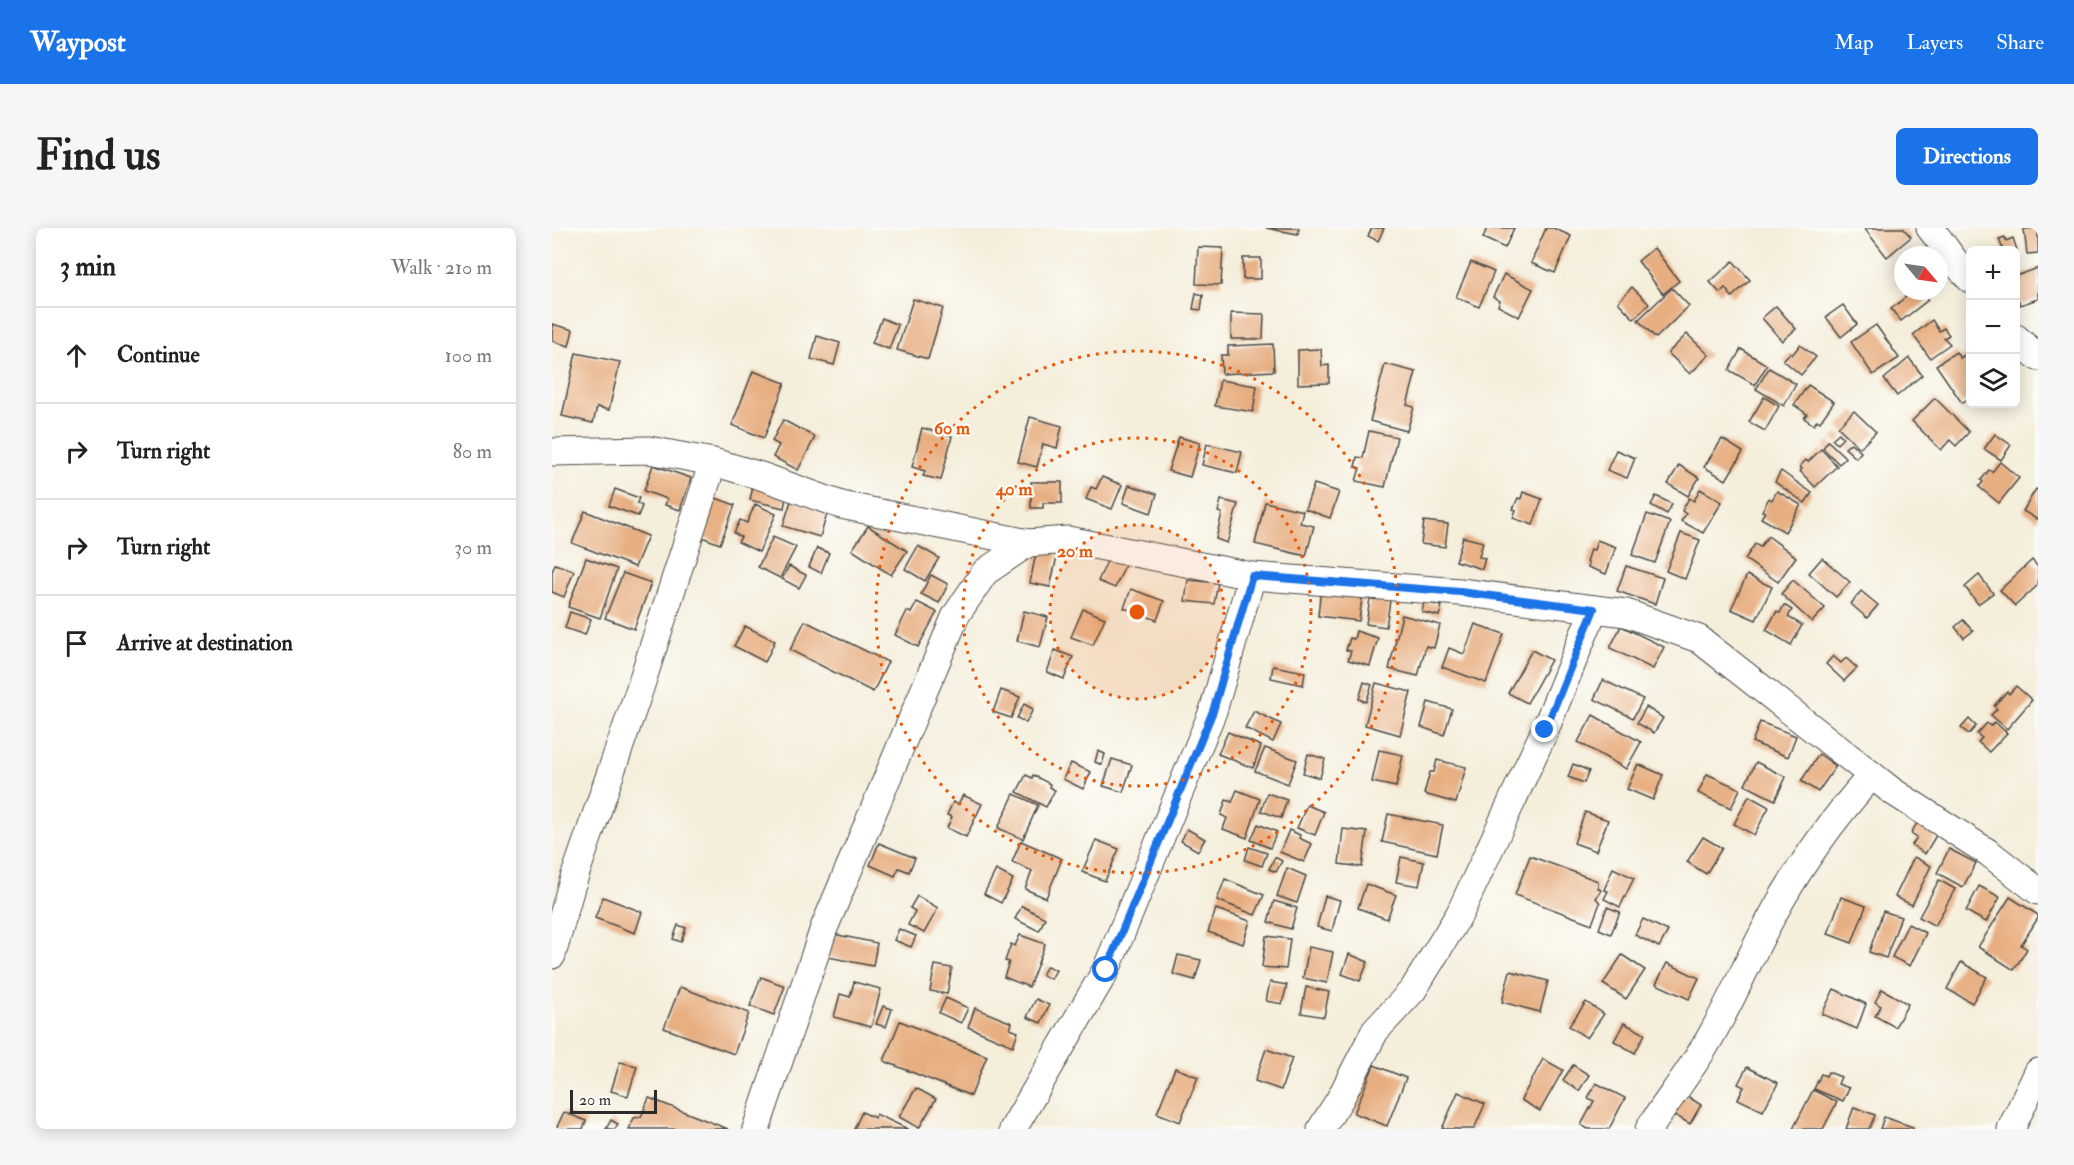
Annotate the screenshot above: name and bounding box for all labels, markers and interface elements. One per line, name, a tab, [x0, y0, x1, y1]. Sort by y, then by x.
text: Waypost	[30, 25, 126, 60]
text: Map	[1834, 29, 1874, 56]
text: Layers	[1907, 29, 1963, 56]
text: Share	[1996, 29, 2044, 56]
button: Directions	[1896, 128, 2038, 185]
text: Find us	[36, 130, 160, 182]
north arrow	[1894, 246, 1948, 300]
map controls	[1966, 246, 2020, 408]
button: +	[1966, 246, 2020, 300]
text: 3 min	[60, 251, 116, 283]
text: Walk · 210 m	[391, 255, 492, 280]
button: −	[1966, 300, 2020, 354]
icon: ahead	[60, 339, 93, 372]
text: Continue	[117, 341, 200, 369]
text: 100 m	[445, 343, 492, 368]
button: layers	[1966, 354, 2020, 408]
text: 60 m	[934, 417, 971, 440]
icon: right	[60, 435, 93, 468]
text: Turn right	[117, 437, 210, 465]
text: 80 m	[453, 439, 492, 464]
text: 40 m	[995, 478, 1033, 501]
icon: right	[60, 531, 93, 564]
text: Turn right	[117, 533, 210, 561]
text: 30 m	[454, 535, 492, 560]
text: 20 m	[1057, 540, 1094, 563]
centre of rings	[1127, 602, 1147, 622]
icon: arrive	[60, 627, 93, 660]
text: Arrive at destination	[117, 629, 293, 657]
route end	[1531, 716, 1557, 742]
route start	[1092, 956, 1118, 982]
scale bar	[570, 1087, 657, 1114]
text: 20 m	[579, 1090, 611, 1110]

